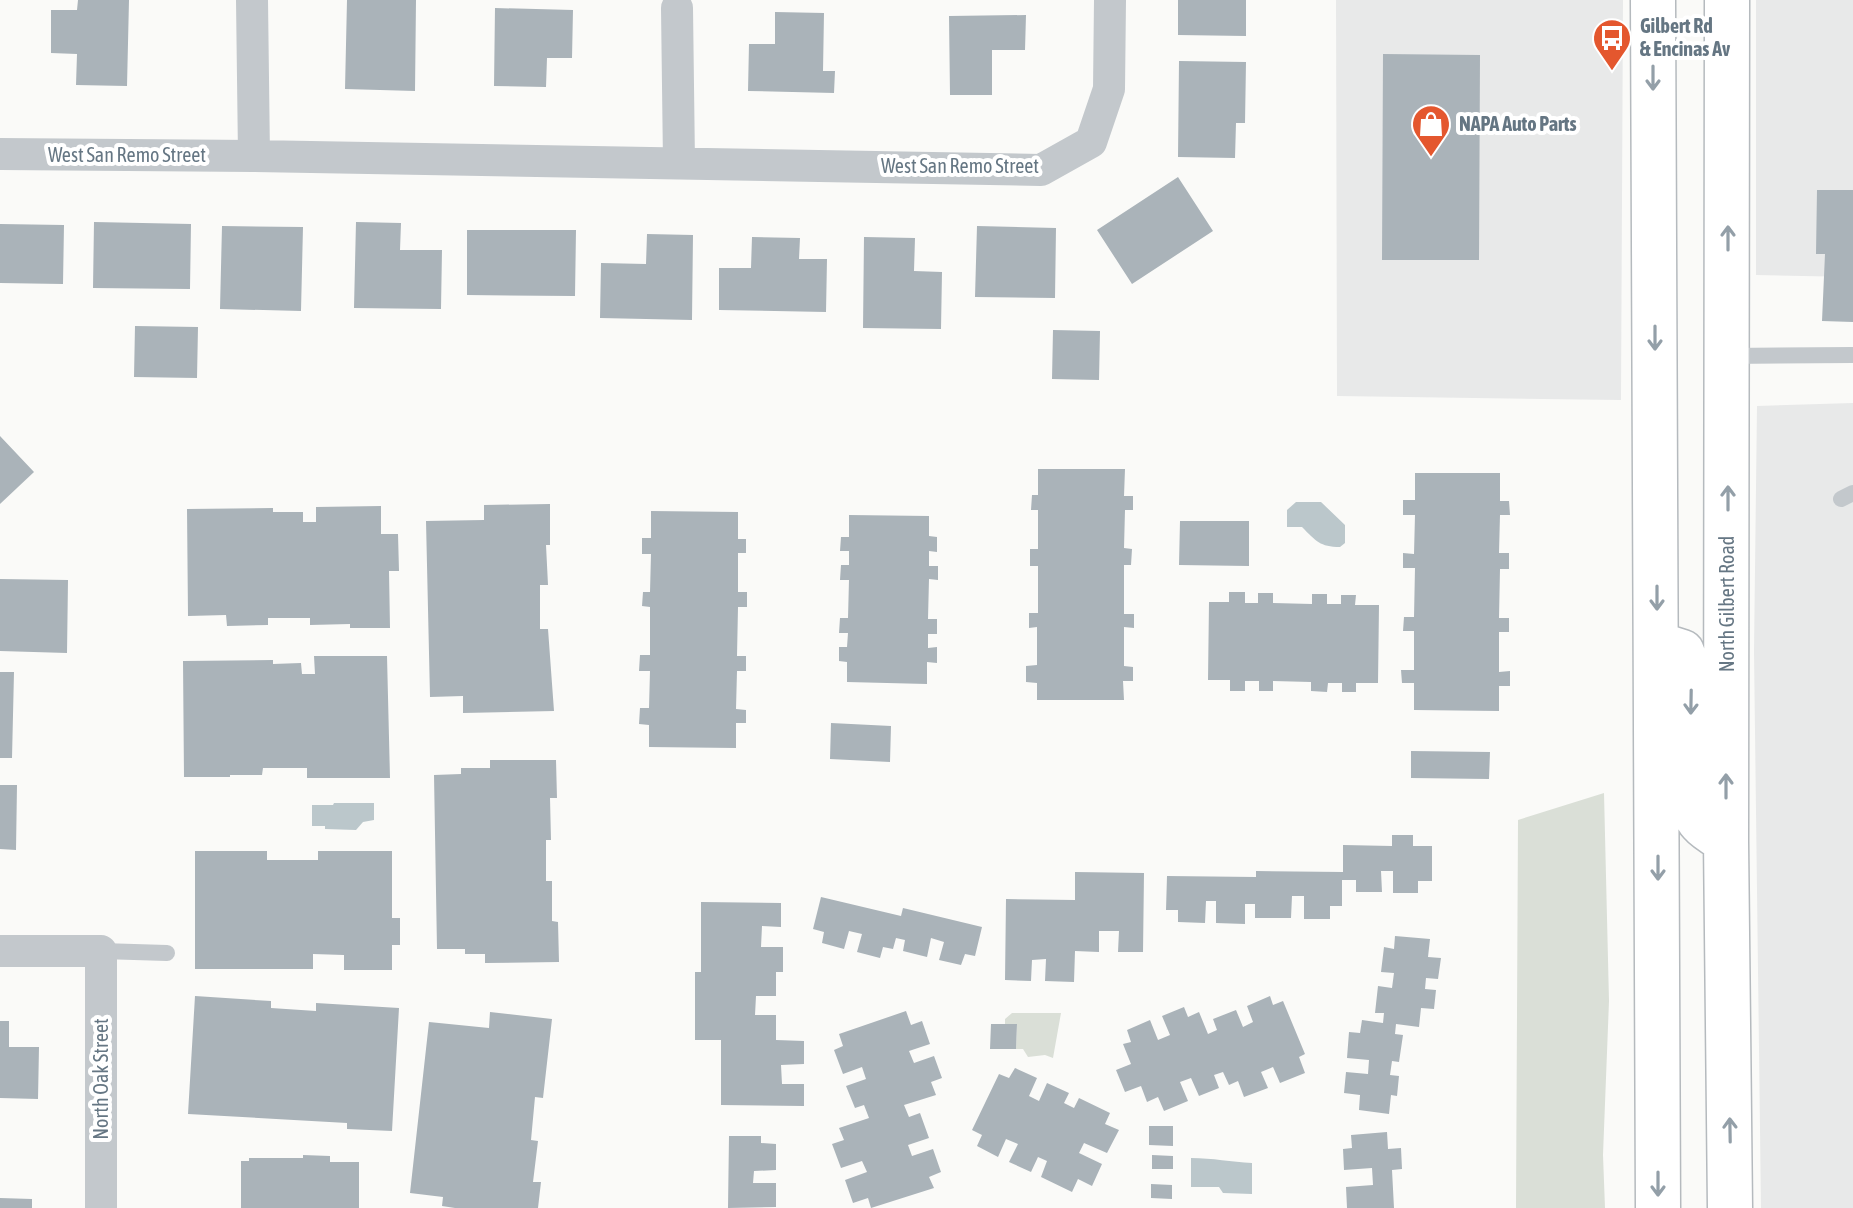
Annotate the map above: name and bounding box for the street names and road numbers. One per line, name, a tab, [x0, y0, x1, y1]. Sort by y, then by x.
street label: West San Remo Street	[48, 143, 206, 166]
street label: West San Remo Street	[881, 154, 1039, 177]
street label: North Gilbert Road	[1715, 536, 1738, 672]
street label: North Oak Street	[89, 1018, 112, 1140]

